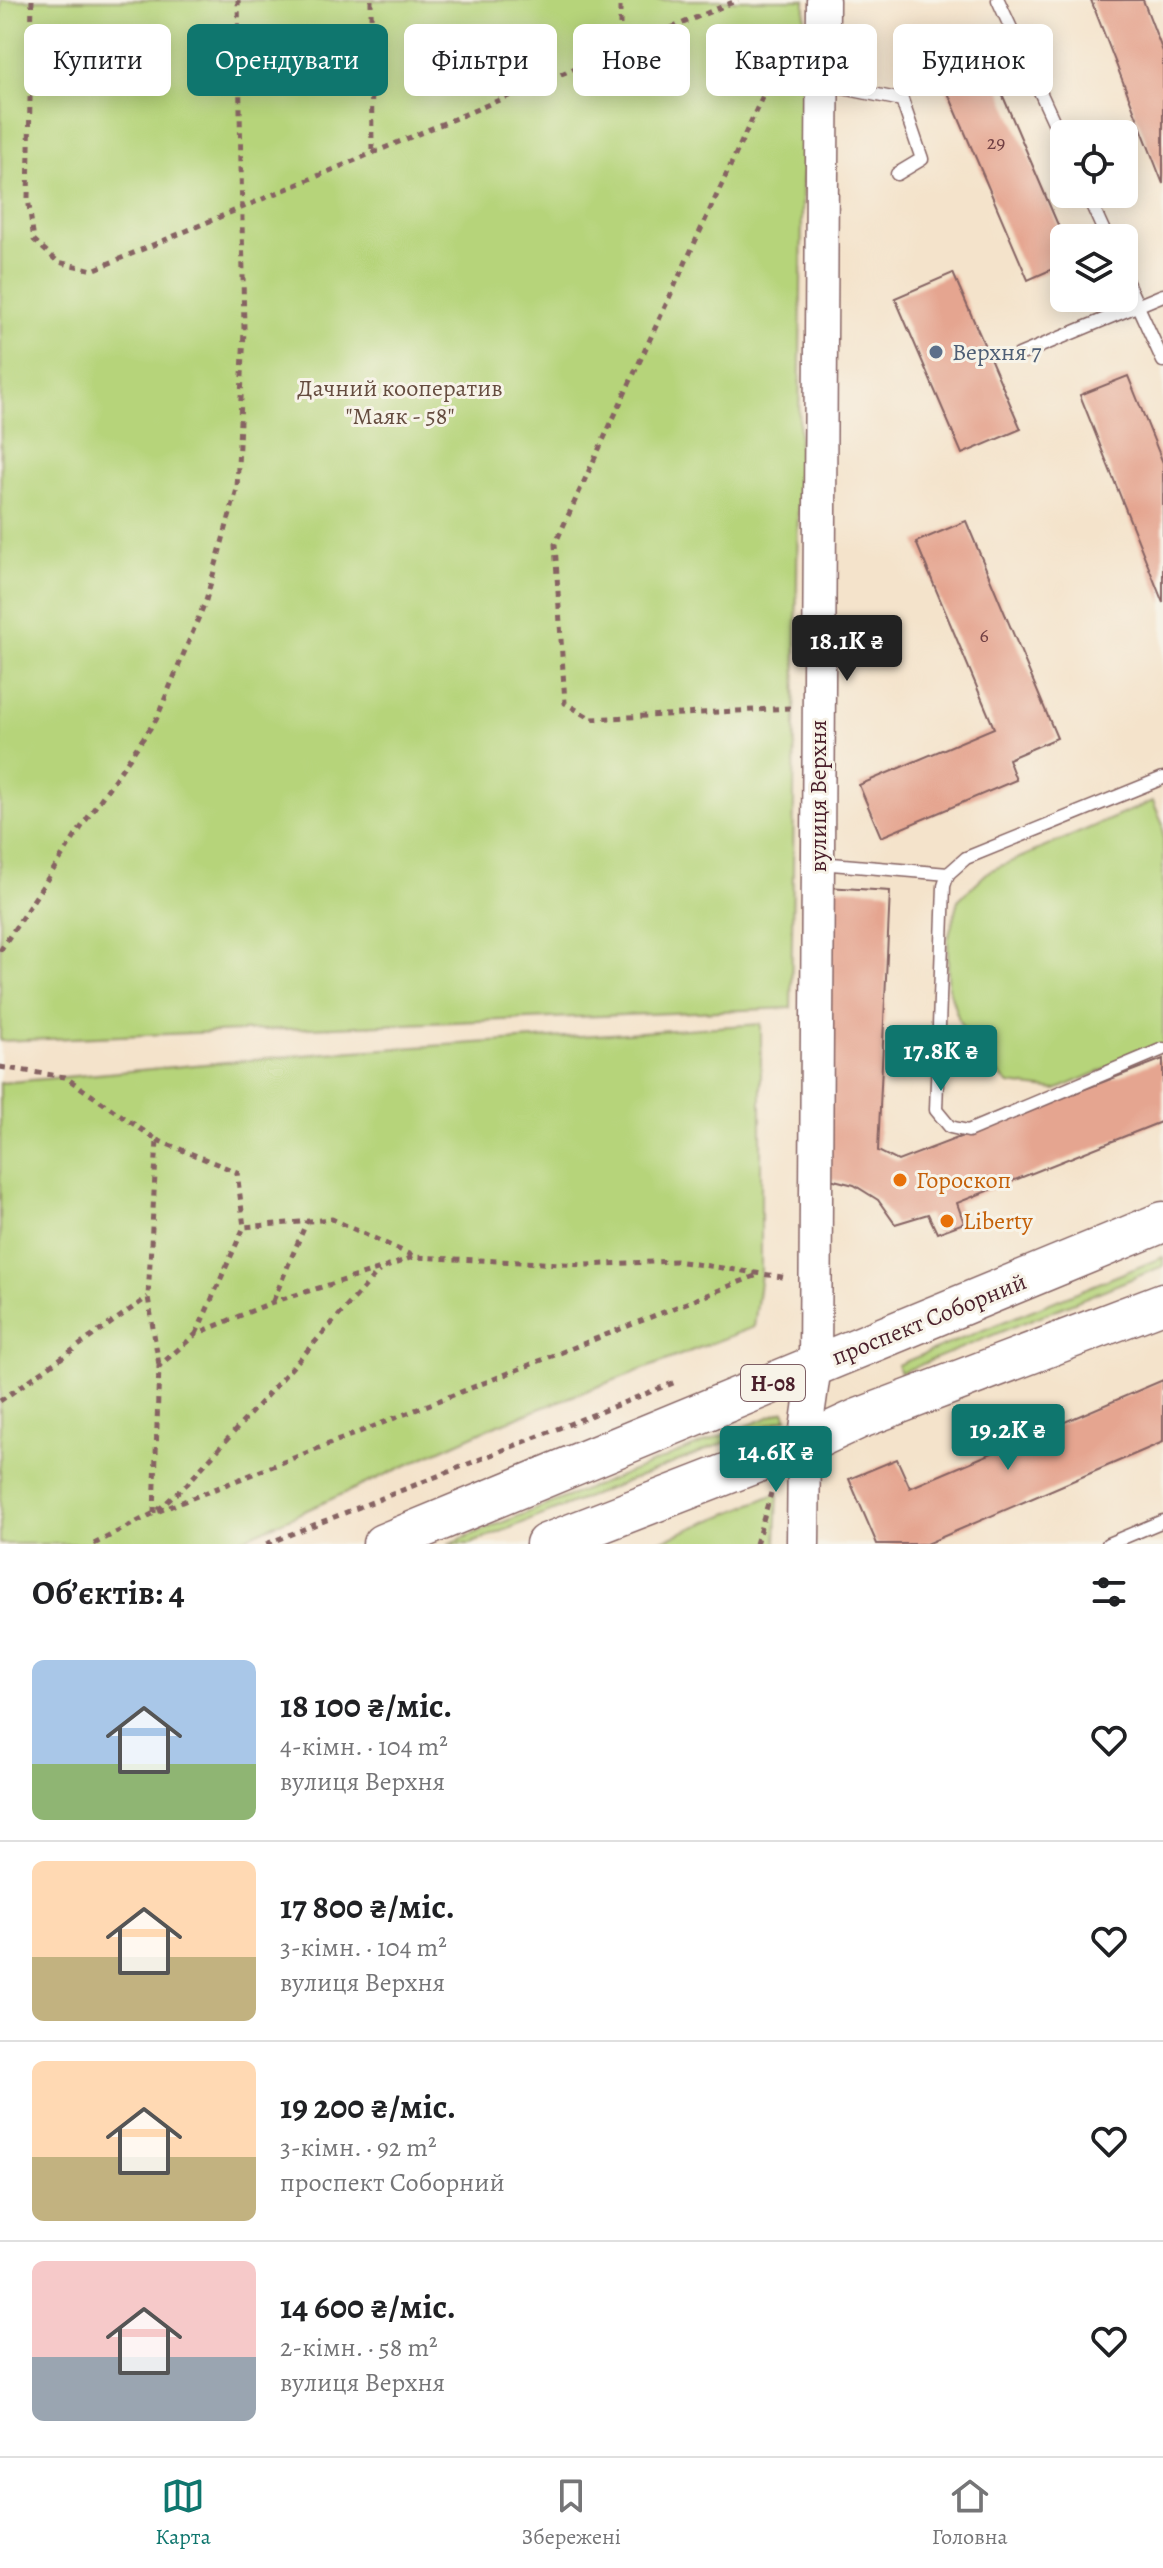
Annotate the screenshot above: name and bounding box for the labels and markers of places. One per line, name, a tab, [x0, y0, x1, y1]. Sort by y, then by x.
place label: Верхня 7	[952, 336, 1042, 368]
marker: Верхня 7	[927, 343, 945, 361]
pin: 18.1K ₴	[773, 615, 921, 683]
pin: 17.8K ₴	[867, 1025, 1015, 1093]
place label: Гороскоп	[916, 1164, 1011, 1196]
marker: Гороскоп	[891, 1171, 909, 1189]
place label: Liberty	[963, 1205, 1033, 1237]
marker: Liberty	[938, 1212, 956, 1230]
pin: 19.2K ₴	[934, 1404, 1082, 1472]
pin: 14.6K ₴	[702, 1426, 850, 1494]

